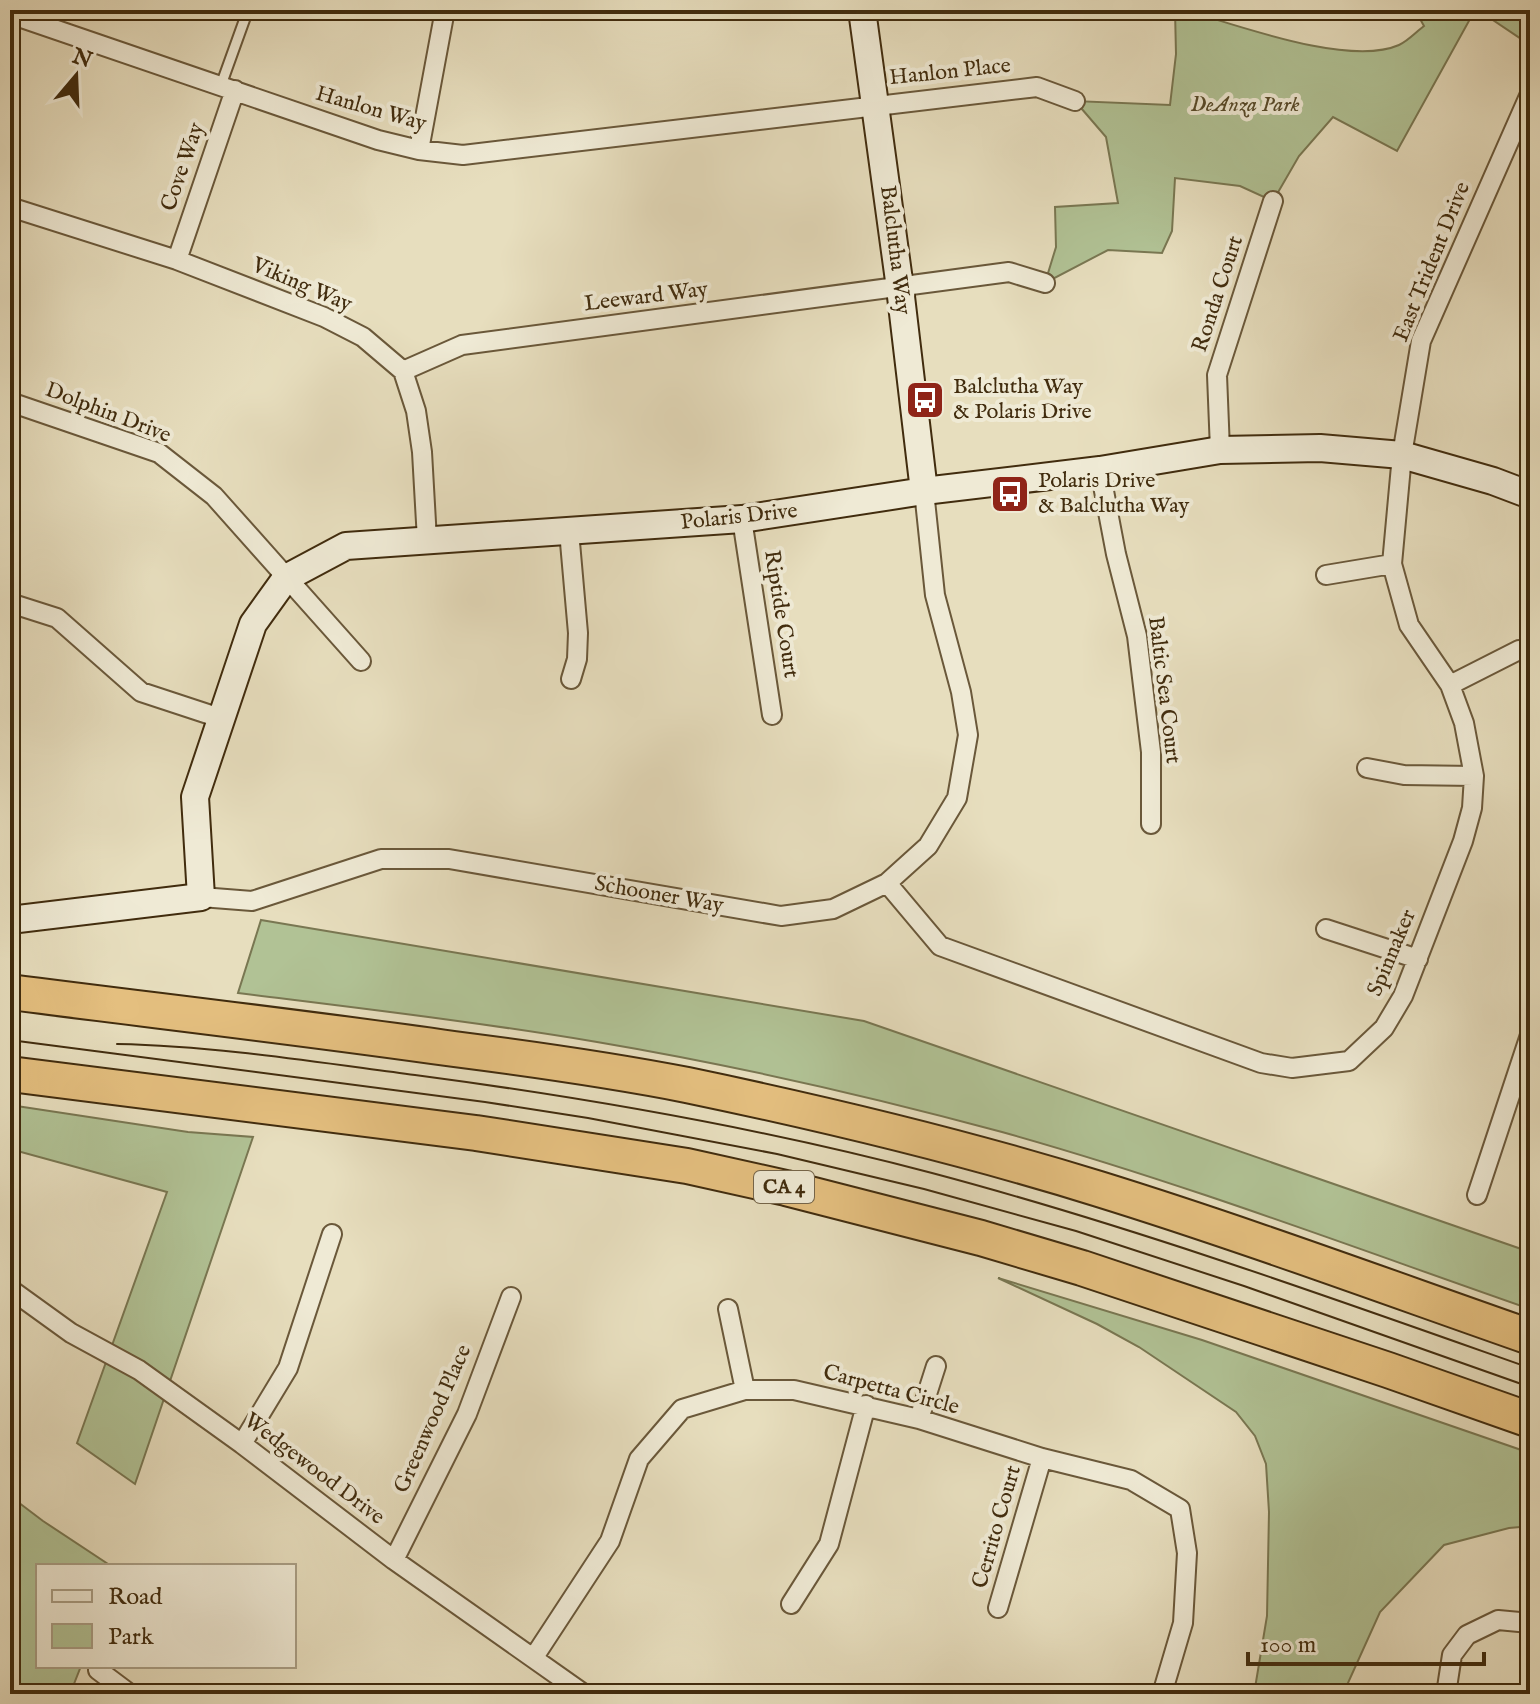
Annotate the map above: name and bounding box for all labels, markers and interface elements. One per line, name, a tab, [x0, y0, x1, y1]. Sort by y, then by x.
north arrow	[36, 36, 116, 116]
text: N	[67, 42, 95, 75]
street label: Hanlon Place	[888, 52, 1012, 92]
street label: Hanlon Way	[312, 80, 430, 138]
park label: DeAnza Park	[1190, 91, 1300, 119]
street label: Cove Way	[155, 119, 211, 215]
street label: East Trident Drive	[1387, 178, 1477, 346]
street label: Balclutha Way	[873, 184, 917, 316]
street label: Ronda Court	[1186, 232, 1250, 356]
street label: Viking Way	[247, 251, 356, 319]
street label: Leeward Way	[583, 276, 710, 318]
place label: Balclutha Way & Polaris Drive	[953, 373, 1092, 426]
street label: Dolphin Drive	[41, 376, 175, 450]
bus stop icon: Balclutha Way & Polaris Drive	[904, 379, 946, 421]
place label: Polaris Drive & Balclutha Way	[1038, 467, 1190, 520]
bus stop icon: Polaris Drive & Balclutha Way	[989, 473, 1031, 515]
street label: Polaris Drive	[679, 497, 799, 537]
street label: Riptide Court	[757, 548, 805, 680]
street label: Baltic Sea Court	[1141, 615, 1187, 766]
street label: Schooner Way	[592, 870, 726, 920]
street label: Spinnaker	[1361, 905, 1423, 1001]
road number: CA 4	[754, 1171, 814, 1203]
street label: Greenwood Place	[388, 1340, 478, 1498]
street label: Carpetta Circle	[820, 1358, 962, 1422]
street label: Wedgewood Drive	[238, 1407, 390, 1531]
street label: Cerrito Court	[966, 1462, 1028, 1592]
legend	[36, 1564, 296, 1668]
text: Road	[108, 1582, 162, 1613]
scale bar	[1248, 1616, 1484, 1666]
text: Park	[108, 1622, 154, 1653]
text: 100 m	[1260, 1630, 1316, 1661]

